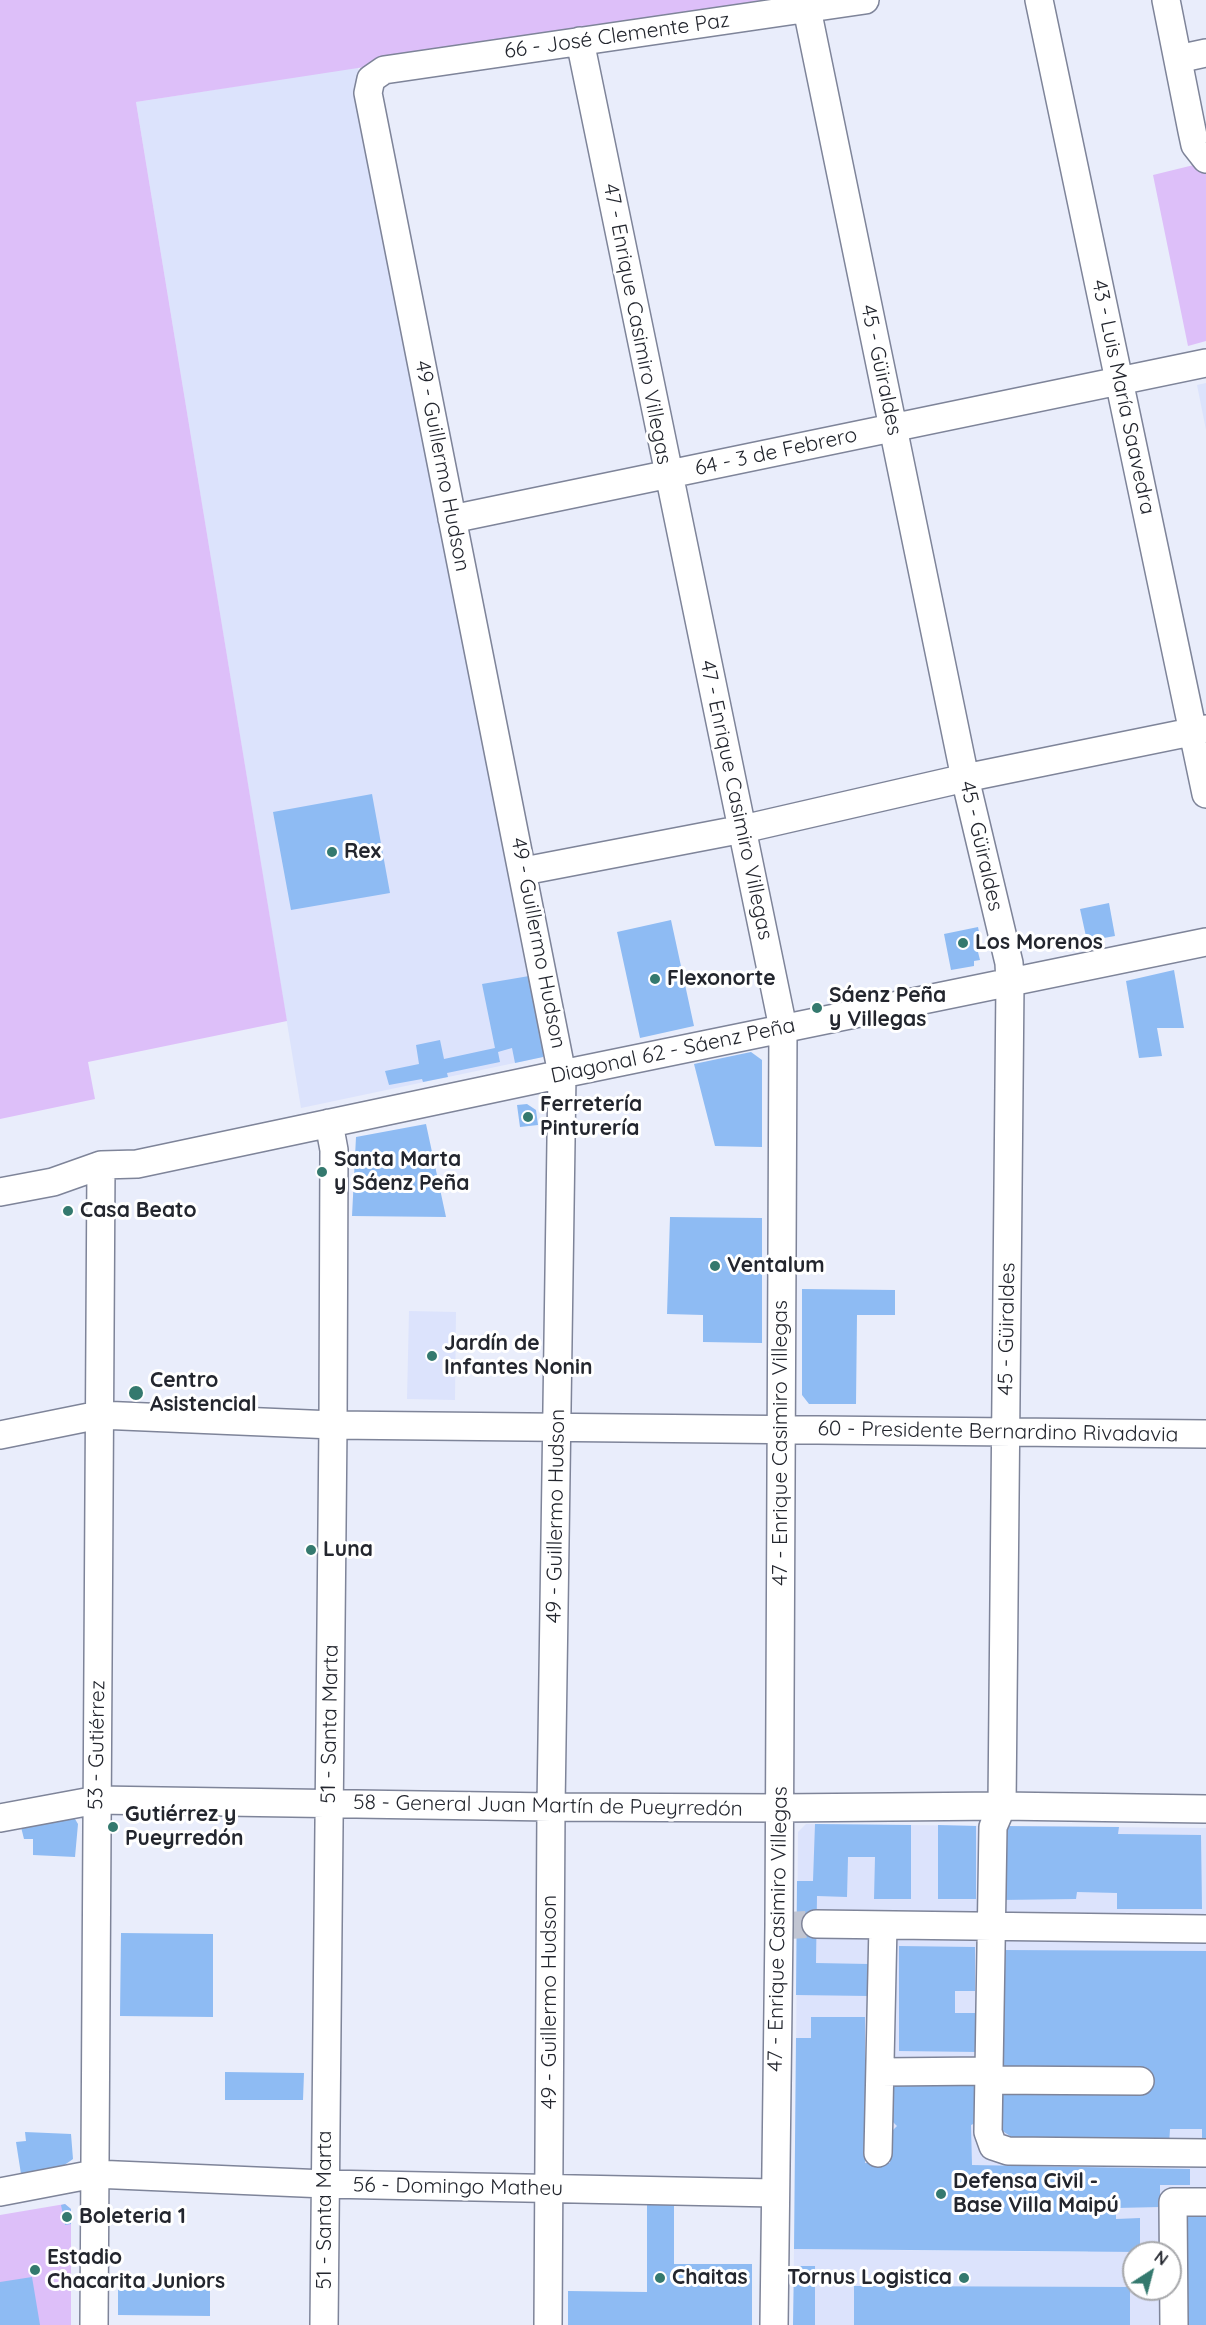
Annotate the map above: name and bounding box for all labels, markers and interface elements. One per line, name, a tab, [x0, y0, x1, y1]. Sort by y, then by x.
street label: 66 - José Clemente Paz	[503, 8, 731, 64]
street label: 47 - Enrique Casimiro Villegas	[597, 181, 677, 467]
street label: 43 - Luis María Saavedra	[1086, 277, 1160, 517]
street label: 45 - Güiraldes	[855, 302, 907, 438]
street label: 49 - Guillermo Hudson	[409, 358, 475, 574]
street label: 64 - 3 de Febrero	[693, 422, 859, 482]
street label: 47 - Enrique Casimiro Villegas	[694, 658, 778, 942]
street label: 45 - Güiraldes	[954, 778, 1008, 914]
street label: 49 - Guillermo Hudson	[505, 835, 571, 1051]
place label: Rex	[344, 839, 381, 865]
marker: Rex	[325, 845, 339, 859]
place label: Los Morenos	[975, 930, 1103, 956]
marker: Los Morenos	[956, 936, 970, 950]
place label: Flexonorte	[667, 966, 776, 992]
marker: Flexonorte	[648, 972, 662, 986]
place label: Sáenz Peña y Villegas	[829, 983, 946, 1033]
marker: Sáenz Peña y Villegas	[810, 1001, 824, 1015]
street label: Diagonal 62 - Sáenz Peña	[549, 1013, 797, 1089]
place label: Ferretería Pinturería	[540, 1092, 642, 1142]
marker: Ferretería Pinturería	[521, 1110, 535, 1124]
place label: Santa Marta y Sáenz Peña	[334, 1147, 469, 1197]
marker: Santa Marta y Sáenz Peña	[315, 1165, 329, 1179]
place label: Casa Beato	[80, 1198, 197, 1224]
marker: Casa Beato	[61, 1204, 75, 1218]
place label: Ventalum	[727, 1253, 825, 1279]
marker: Ventalum	[708, 1259, 722, 1273]
street label: 45 - Güiraldes	[993, 1262, 1021, 1396]
street label: 47 - Enrique Casimiro Villegas	[768, 1300, 794, 1586]
place label: Jardín de Infantes Nonin	[444, 1331, 593, 1381]
marker: Jardín de Infantes Nonin	[425, 1349, 439, 1363]
place label: Centro Asistencial	[150, 1368, 257, 1418]
marker: Centro Asistencial	[127, 1384, 145, 1402]
street label: 49 - Guillermo Hudson	[542, 1409, 570, 1623]
street label: 60 - Presidente Bernardino Rivadavia	[817, 1416, 1179, 1448]
place label: Luna	[323, 1537, 373, 1563]
marker: Luna	[304, 1543, 318, 1557]
street label: 51 - Santa Marta	[316, 1644, 344, 1804]
street label: 53 - Gutiérrez	[83, 1680, 111, 1810]
street label: 47 - Enrique Casimiro Villegas	[763, 1786, 793, 2072]
street label: 58 - General Juan Martín de Pueyrredón	[353, 1790, 743, 1822]
place label: Gutiérrez y Pueyrredón	[125, 1802, 243, 1852]
marker: Gutiérrez y Pueyrredón	[106, 1820, 120, 1834]
street label: 49 - Guillermo Hudson	[537, 1895, 563, 2109]
street label: 51 - Santa Marta	[312, 2130, 338, 2290]
place label: Defensa Civil - Base Villa Maipú	[953, 2169, 1119, 2219]
street label: 56 - Domingo Matheu	[353, 2173, 563, 2201]
marker: Defensa Civil - Base Villa Maipú	[934, 2187, 948, 2201]
place label: Boleteria 1	[79, 2204, 186, 2230]
marker: Boleteria 1	[60, 2210, 74, 2224]
north arrow	[1122, 2241, 1182, 2301]
place label: Estadio Chacarita Juniors	[47, 2245, 225, 2295]
text: N	[1151, 2247, 1172, 2270]
marker: Estadio Chacarita Juniors	[28, 2263, 42, 2277]
place label: Chaitas	[672, 2265, 748, 2291]
place label: Tornus Logistica	[787, 2265, 952, 2291]
marker: Chaitas	[653, 2271, 667, 2285]
marker: Tornus Logistica	[957, 2271, 971, 2285]

